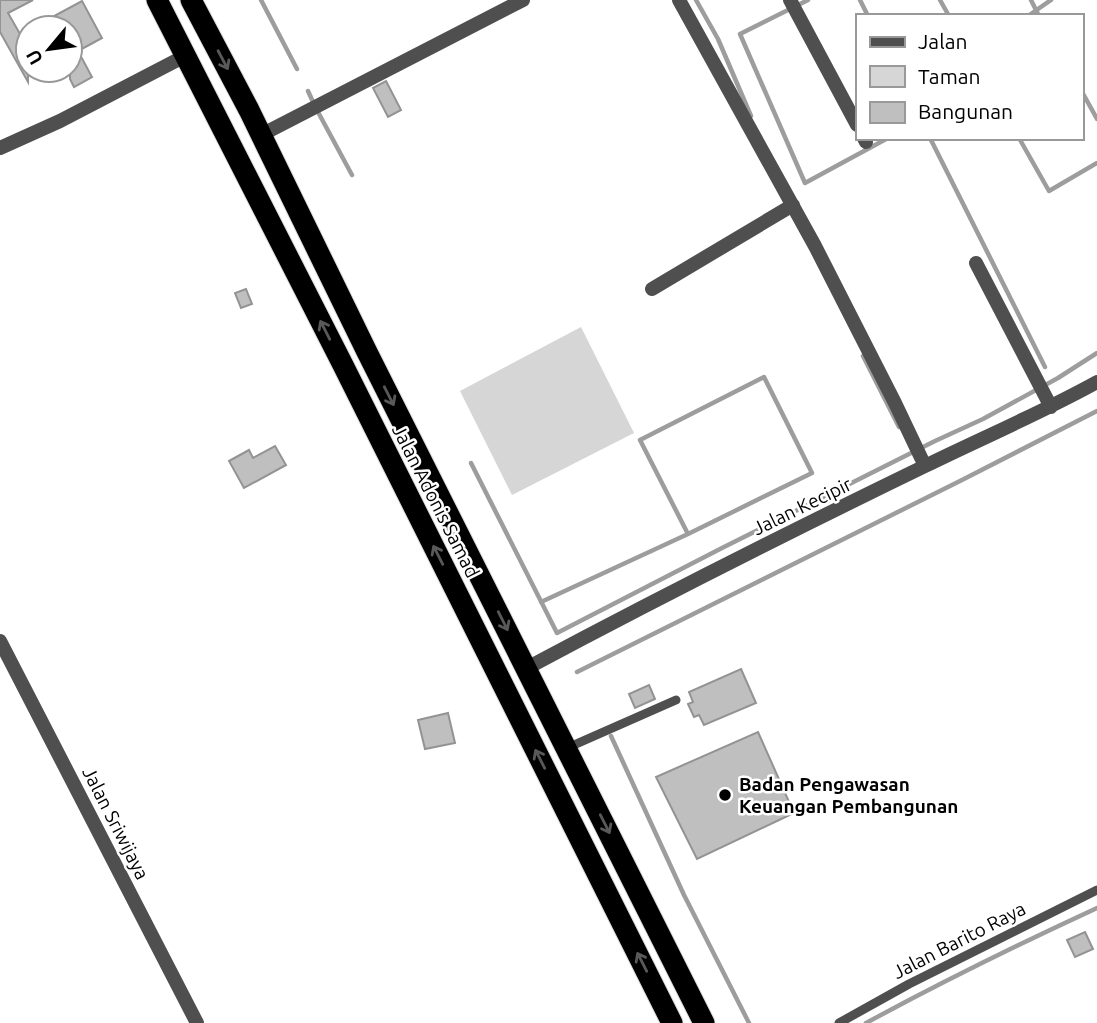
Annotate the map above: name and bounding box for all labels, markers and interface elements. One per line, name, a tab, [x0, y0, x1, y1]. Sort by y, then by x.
north arrow	[14, 14, 84, 84]
legend	[856, 14, 1083, 140]
text: Jalan	[918, 29, 967, 53]
text: U	[21, 46, 47, 68]
one-way arrow	[216, 50, 230, 70]
text: Taman	[918, 64, 981, 88]
text: Bangunan	[918, 99, 1013, 123]
one-way arrow	[317, 320, 331, 341]
one-way arrow	[383, 385, 397, 406]
street label: Jalan Adonis Samad	[388, 421, 484, 581]
street label: Jalan Kecipir	[749, 473, 855, 539]
one-way arrow	[431, 545, 444, 566]
one-way arrow	[496, 610, 510, 631]
one-way arrow	[532, 749, 546, 770]
street label: Jalan Sriwijaya	[78, 763, 154, 883]
place label: Badan Pengawasan Keuangan Pembangunan	[739, 773, 958, 817]
marker: Badan Pengawasan Keuangan Pembangunan	[717, 787, 733, 803]
one-way arrow	[598, 813, 612, 834]
street label: Jalan Barito Raya	[889, 897, 1029, 983]
one-way arrow	[634, 952, 648, 973]

